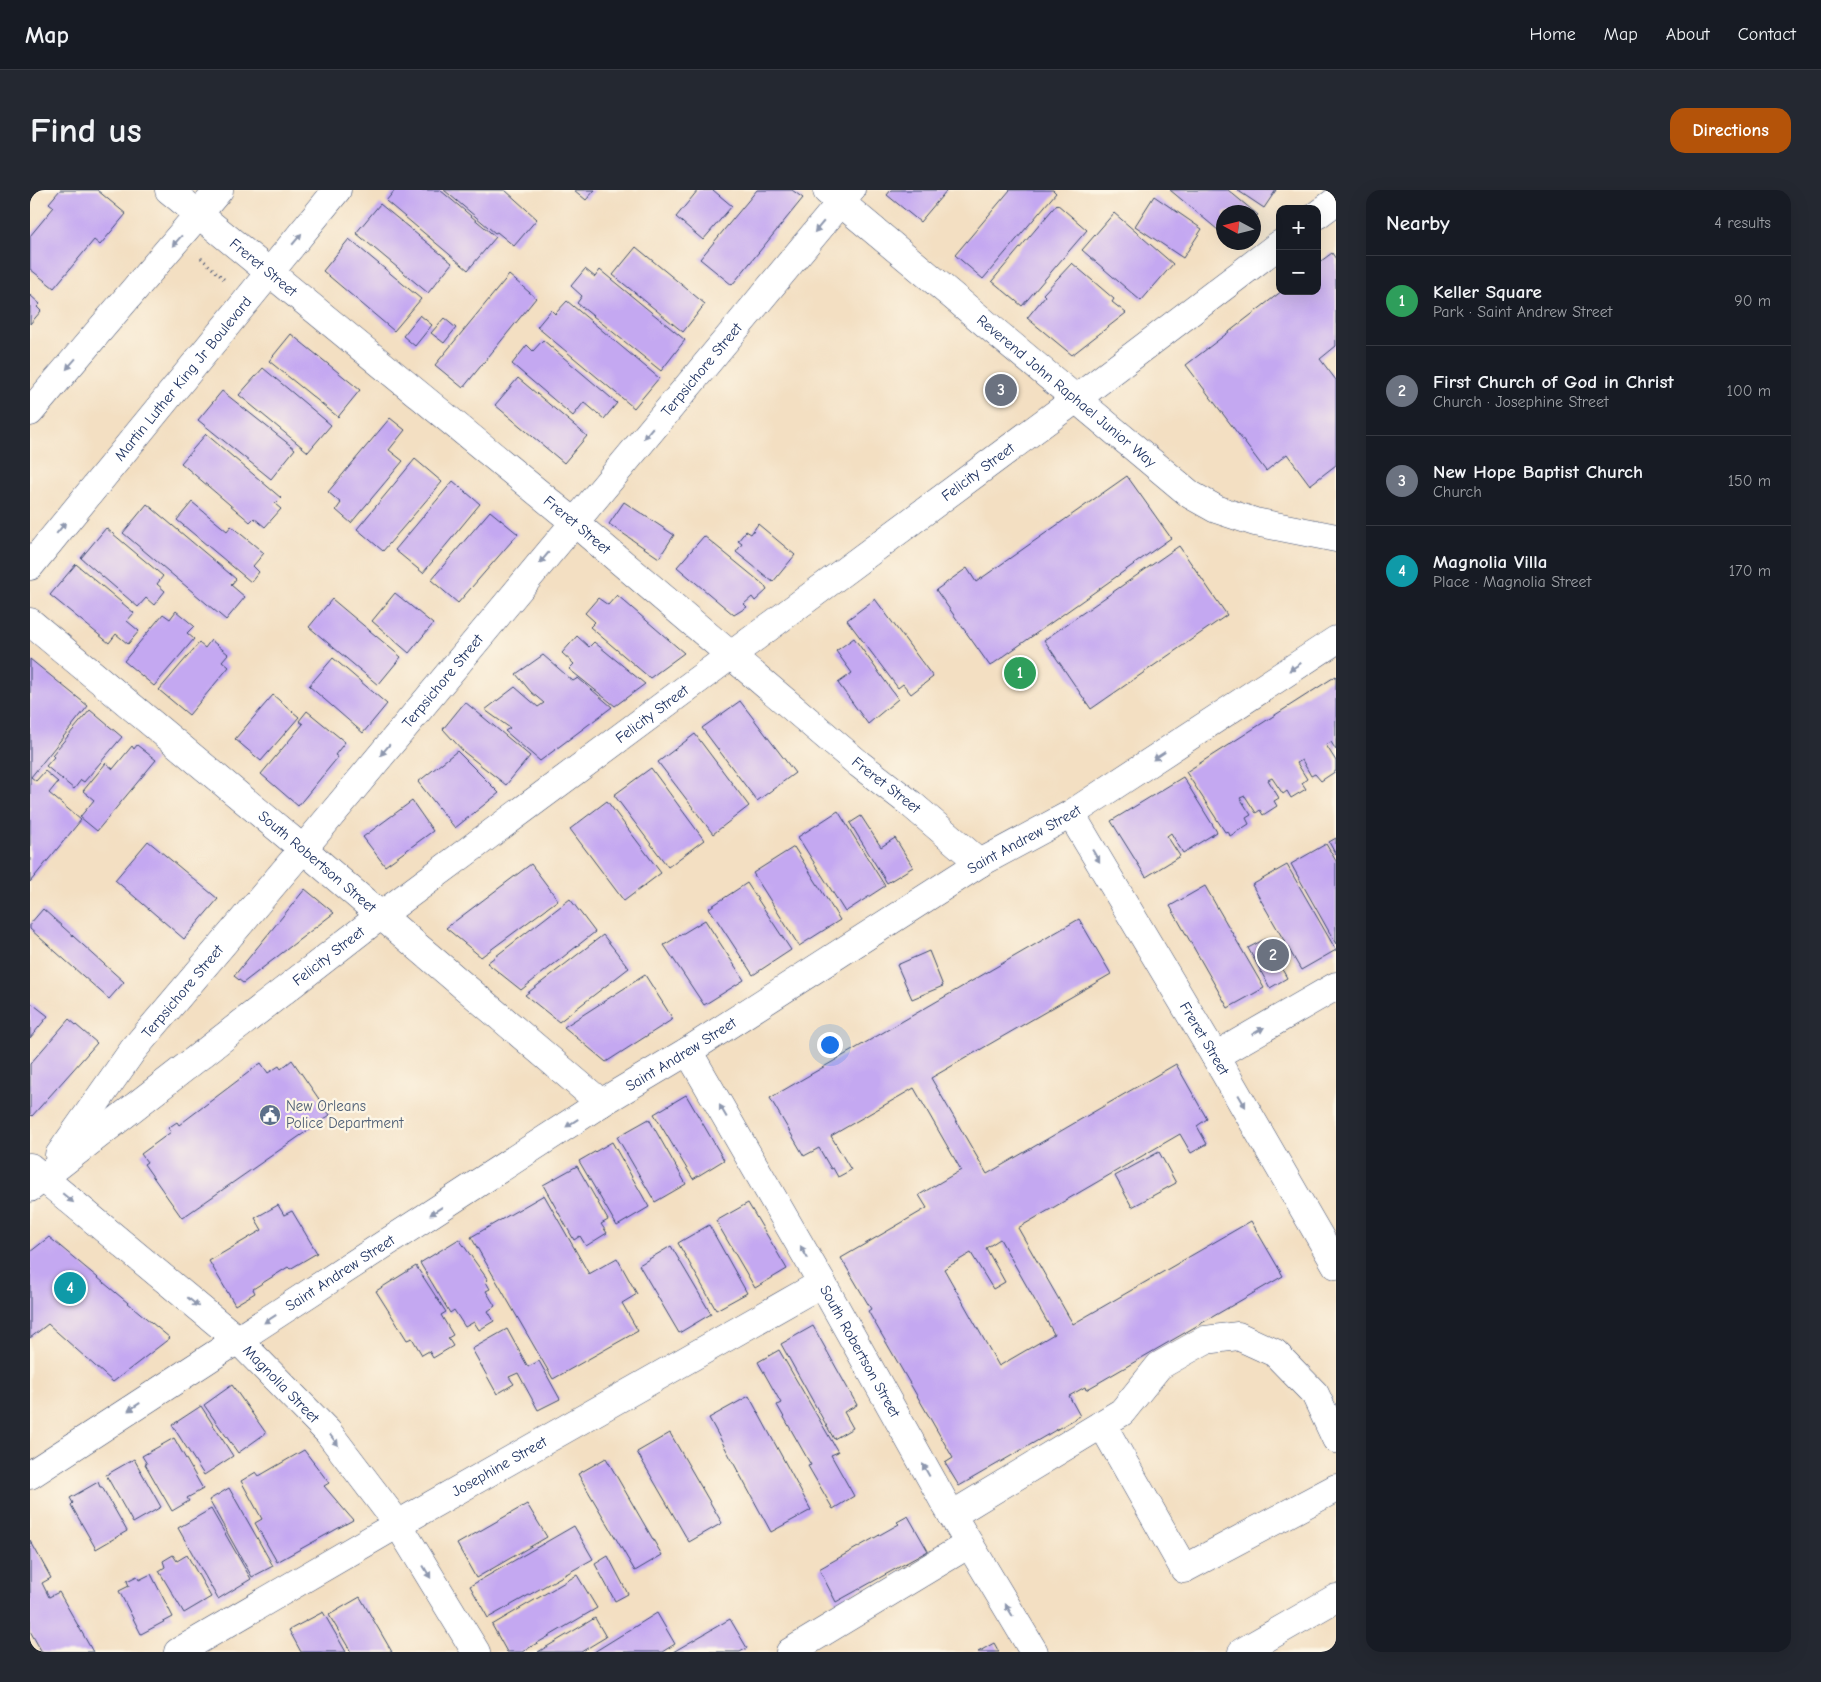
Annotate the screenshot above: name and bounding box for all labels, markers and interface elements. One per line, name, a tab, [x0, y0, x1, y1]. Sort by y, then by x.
text: Map	[25, 21, 69, 49]
text: Home	[1529, 24, 1576, 45]
text: Map	[1604, 24, 1638, 45]
text: About	[1666, 24, 1710, 45]
text: Contact	[1738, 24, 1796, 45]
button: Directions	[1670, 108, 1791, 153]
text: Find us	[30, 110, 142, 151]
north arrow	[1216, 205, 1261, 250]
map controls	[1276, 205, 1321, 295]
button: +	[1276, 205, 1321, 250]
text: Nearby	[1386, 211, 1450, 235]
text: 4 results	[1714, 214, 1771, 232]
one-way arrow	[814, 221, 825, 234]
one-way arrow	[291, 233, 302, 246]
one-way arrow	[171, 234, 182, 247]
street label: Freret Street	[226, 234, 301, 301]
button: −	[1276, 250, 1321, 295]
text: Keller Square	[1433, 281, 1542, 303]
text: 1	[1399, 292, 1405, 310]
text: 90 m	[1734, 292, 1771, 310]
street label: Martin Luther King Jr Boulevard	[111, 293, 255, 464]
text: Park · Saint Andrew Street	[1433, 303, 1612, 321]
street label: Reverend John Raphael Junior Way	[973, 311, 1160, 471]
street label: Terpsichore Street	[657, 319, 746, 420]
one-way arrow	[65, 358, 77, 370]
pin: 3	[985, 371, 1017, 409]
text: First Church of God in Christ	[1433, 371, 1674, 393]
text: 2	[1398, 382, 1406, 400]
text: 100 m	[1727, 382, 1771, 400]
text: Church · Josephine Street	[1433, 393, 1609, 411]
one-way arrow	[643, 426, 654, 439]
street label: Felicity Street	[938, 439, 1018, 505]
text: New Hope Baptist Church	[1433, 461, 1643, 483]
text: 3	[1398, 472, 1406, 490]
text: 150 m	[1728, 472, 1771, 490]
text: Church	[1433, 483, 1482, 501]
street label: Freret Street	[540, 492, 615, 559]
one-way arrow	[55, 522, 66, 535]
one-way arrow	[539, 551, 550, 564]
text: Magnolia Villa	[1433, 551, 1548, 573]
text: 4	[1398, 562, 1406, 580]
text: 170 m	[1729, 562, 1771, 580]
text: Place · Magnolia Street	[1433, 573, 1591, 591]
street label: Terpsichore Street	[398, 630, 487, 732]
pin: 1	[1004, 654, 1036, 692]
one-way arrow	[1289, 662, 1302, 672]
street label: Felicity Street	[612, 681, 692, 747]
one-way arrow	[379, 744, 390, 757]
one-way arrow	[1153, 751, 1166, 761]
street label: Freret Street	[848, 753, 925, 818]
street label: Saint Andrew Street	[964, 801, 1085, 878]
street label: South Robertson Street	[255, 807, 380, 917]
one-way arrow	[1092, 849, 1101, 862]
street label: Felicity Street	[289, 922, 369, 990]
pin: 2	[1257, 936, 1289, 974]
street label: Terpsichore Street	[138, 941, 227, 1042]
street label: Freret Street	[1176, 998, 1233, 1079]
street label: Saint Andrew Street	[622, 1013, 740, 1095]
one-way arrow	[1251, 1027, 1264, 1036]
your location	[817, 1032, 843, 1058]
one-way arrow	[1237, 1094, 1246, 1107]
place label: New Orleans Police Department	[286, 1097, 404, 1132]
public building icon: New Orleans Police Department	[258, 1103, 282, 1127]
one-way arrow	[718, 1105, 727, 1118]
one-way arrow	[565, 1118, 579, 1127]
one-way arrow	[61, 1193, 74, 1204]
one-way arrow	[429, 1206, 442, 1216]
street label: Saint Andrew Street	[282, 1231, 399, 1315]
one-way arrow	[799, 1246, 808, 1259]
pin: 4	[54, 1269, 86, 1307]
street label: South Robertson Street	[816, 1282, 904, 1421]
one-way arrow	[186, 1296, 198, 1308]
one-way arrow	[263, 1314, 277, 1324]
street label: Magnolia Street	[239, 1341, 323, 1427]
one-way arrow	[127, 1402, 140, 1412]
street label: Josephine Street	[449, 1432, 551, 1501]
one-way arrow	[328, 1433, 339, 1446]
one-way arrow	[922, 1463, 930, 1478]
one-way arrow	[423, 1566, 432, 1579]
one-way arrow	[1004, 1604, 1013, 1617]

